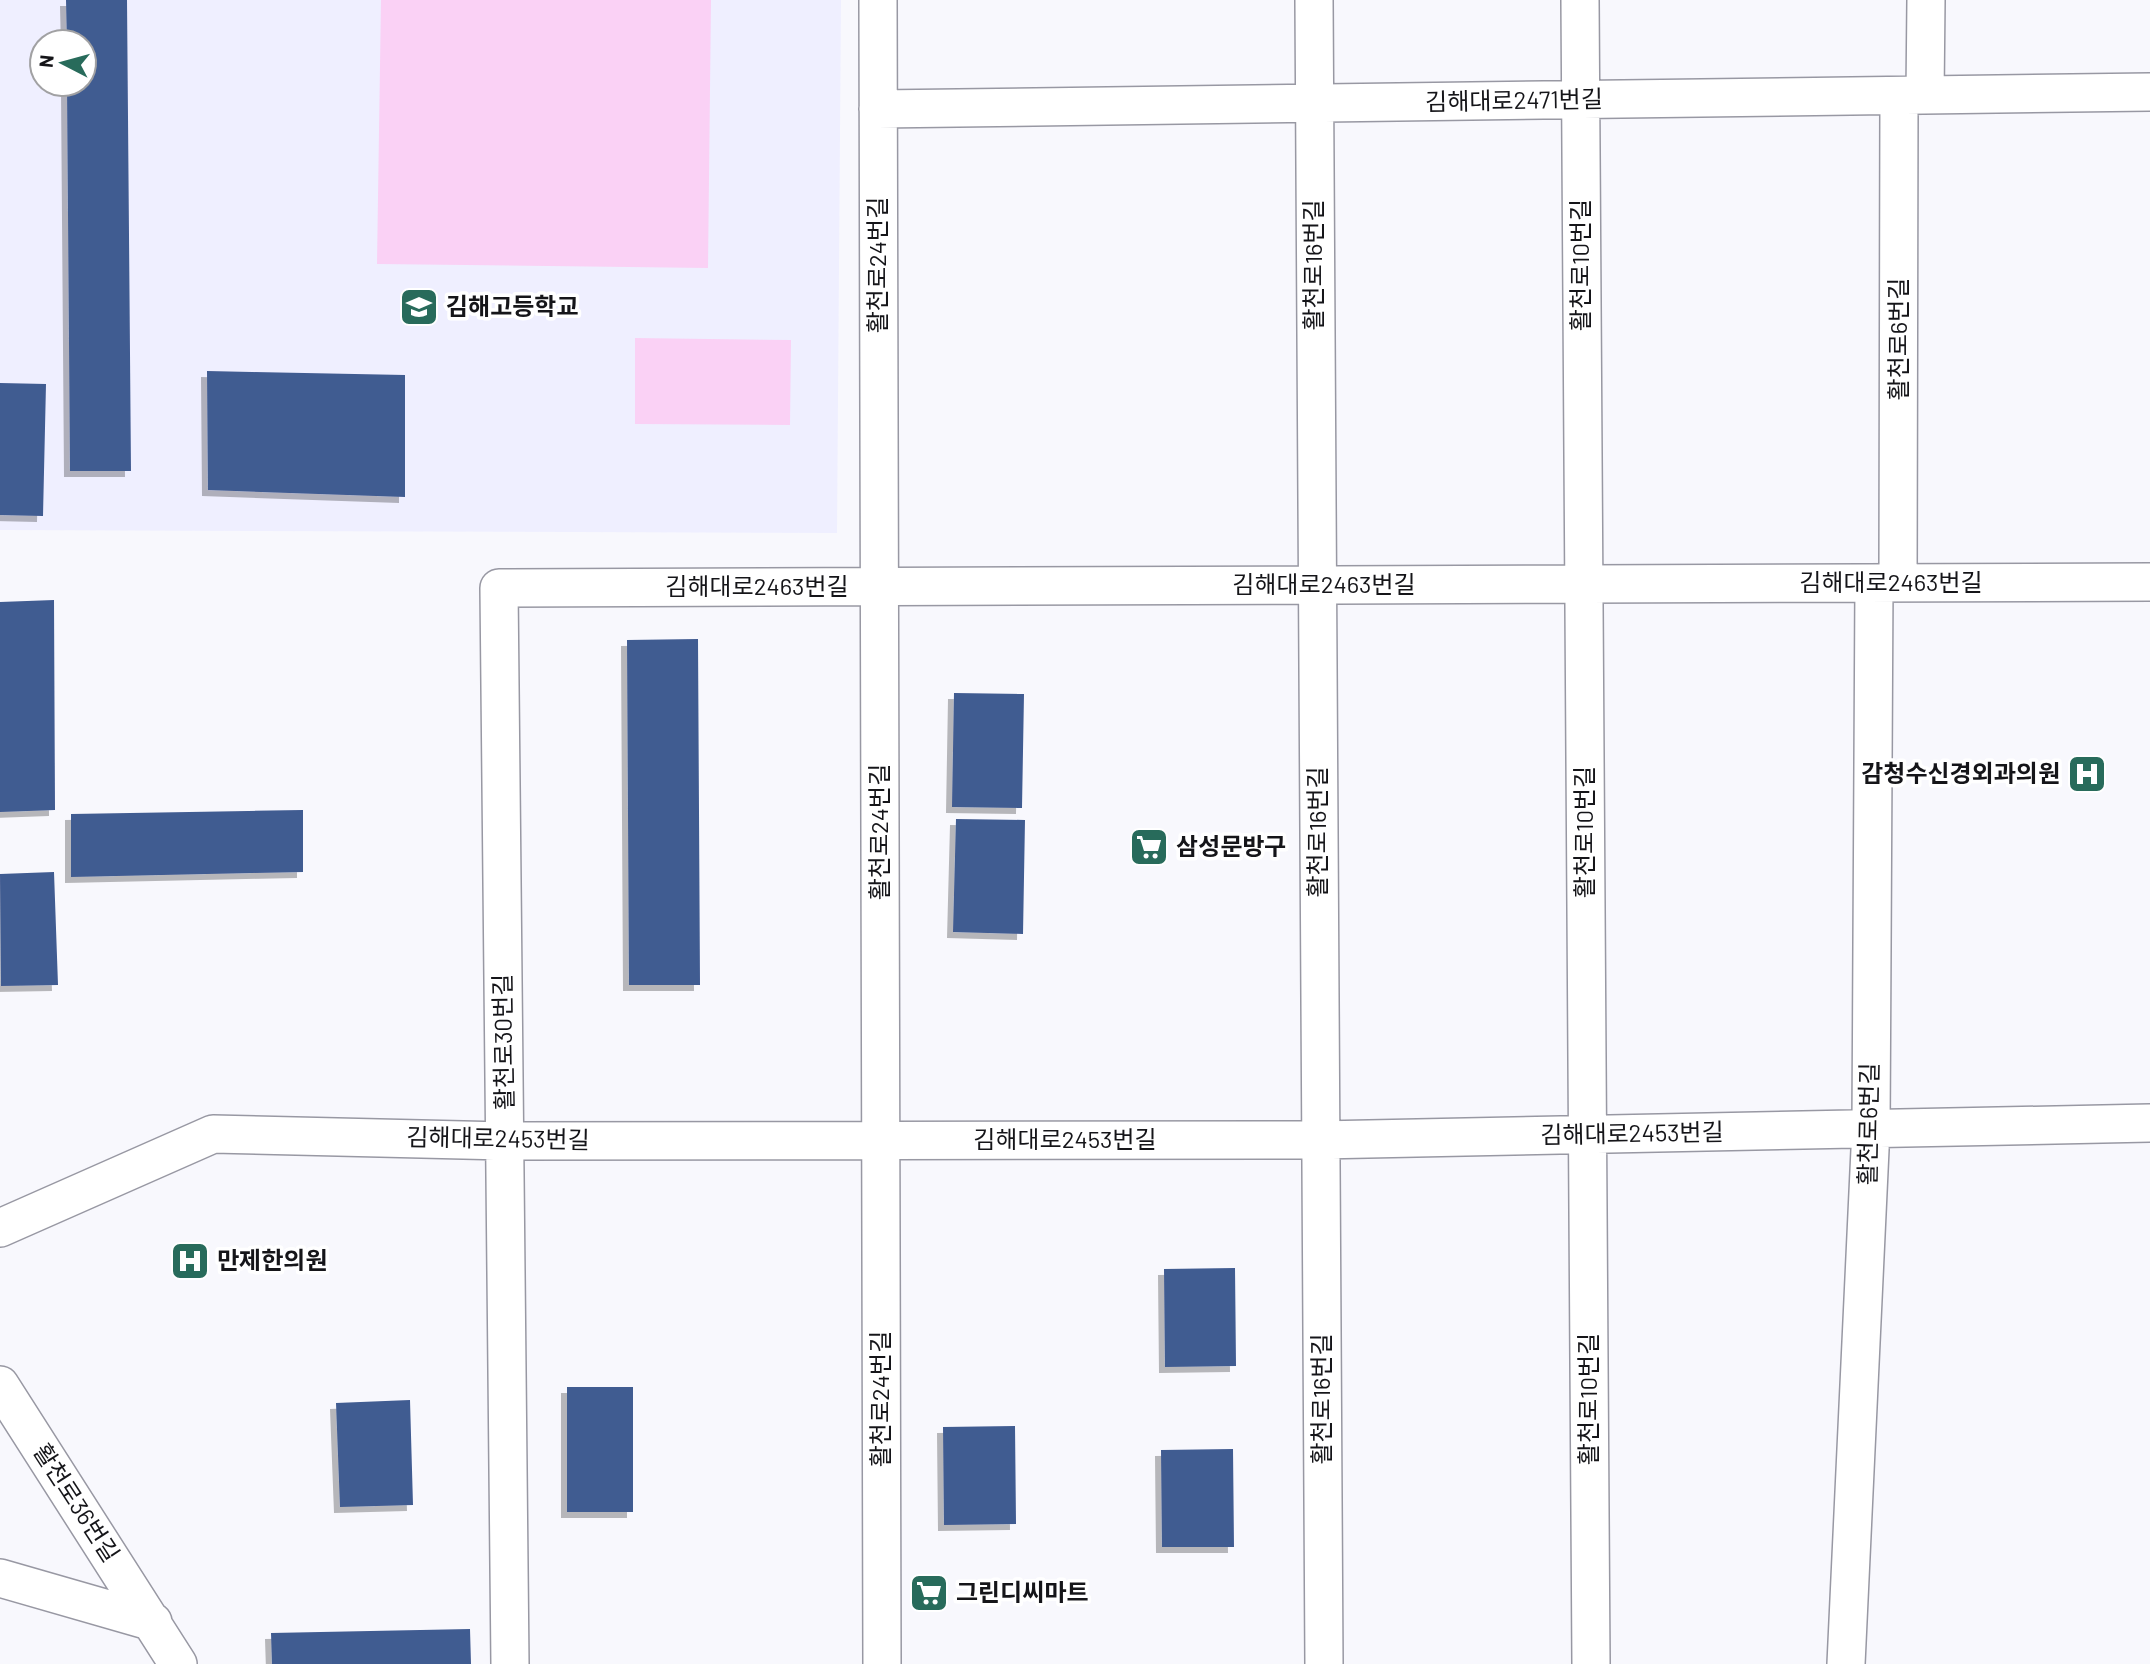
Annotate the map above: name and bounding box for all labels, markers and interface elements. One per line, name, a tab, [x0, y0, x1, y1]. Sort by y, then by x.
north arrow	[28, 28, 98, 98]
text: N	[33, 54, 58, 69]
street label: 김해대로2471번길	[1425, 83, 1603, 116]
street label: 활천로24번길	[862, 197, 891, 333]
street label: 활천로16번길	[1298, 199, 1327, 331]
street label: 활천로10번길	[1565, 199, 1594, 331]
street label: 활천로6번길	[1883, 278, 1912, 400]
school or university icon: 김해고등학교	[398, 286, 440, 328]
place label: 김해고등학교	[446, 291, 578, 320]
street label: 김해대로2463번길	[1799, 567, 1983, 596]
street label: 김해대로2463번길	[1232, 569, 1416, 598]
street label: 김해대로2463번길	[665, 571, 849, 600]
hospital icon: 감청수신경외과의원	[2066, 753, 2108, 795]
place label: 감청수신경외과의원	[1861, 758, 2060, 787]
street label: 활천로24번길	[864, 764, 893, 900]
street label: 활천로16번길	[1302, 766, 1331, 898]
street label: 활천로10번길	[1569, 766, 1598, 898]
supermarket icon: 삼성문방구	[1128, 826, 1170, 868]
place label: 삼성문방구	[1176, 831, 1286, 860]
street label: 활천로30번길	[487, 974, 518, 1110]
street label: 활천로6번길	[1852, 1062, 1883, 1186]
street label: 김해대로2453번길	[1540, 1116, 1724, 1149]
street label: 김해대로2453번길	[406, 1121, 590, 1154]
street label: 김해대로2453번길	[973, 1124, 1157, 1153]
hospital icon: 만제한의원	[169, 1240, 211, 1282]
place label: 만제한의원	[217, 1245, 327, 1274]
street label: 활천로24번길	[865, 1331, 894, 1467]
street label: 활천로16번길	[1306, 1333, 1335, 1465]
street label: 활천로10번길	[1573, 1333, 1602, 1465]
street label: 활천로36번길	[28, 1438, 126, 1567]
supermarket icon: 그린디씨마트	[908, 1572, 950, 1614]
place label: 그린디씨마트	[956, 1577, 1088, 1606]

